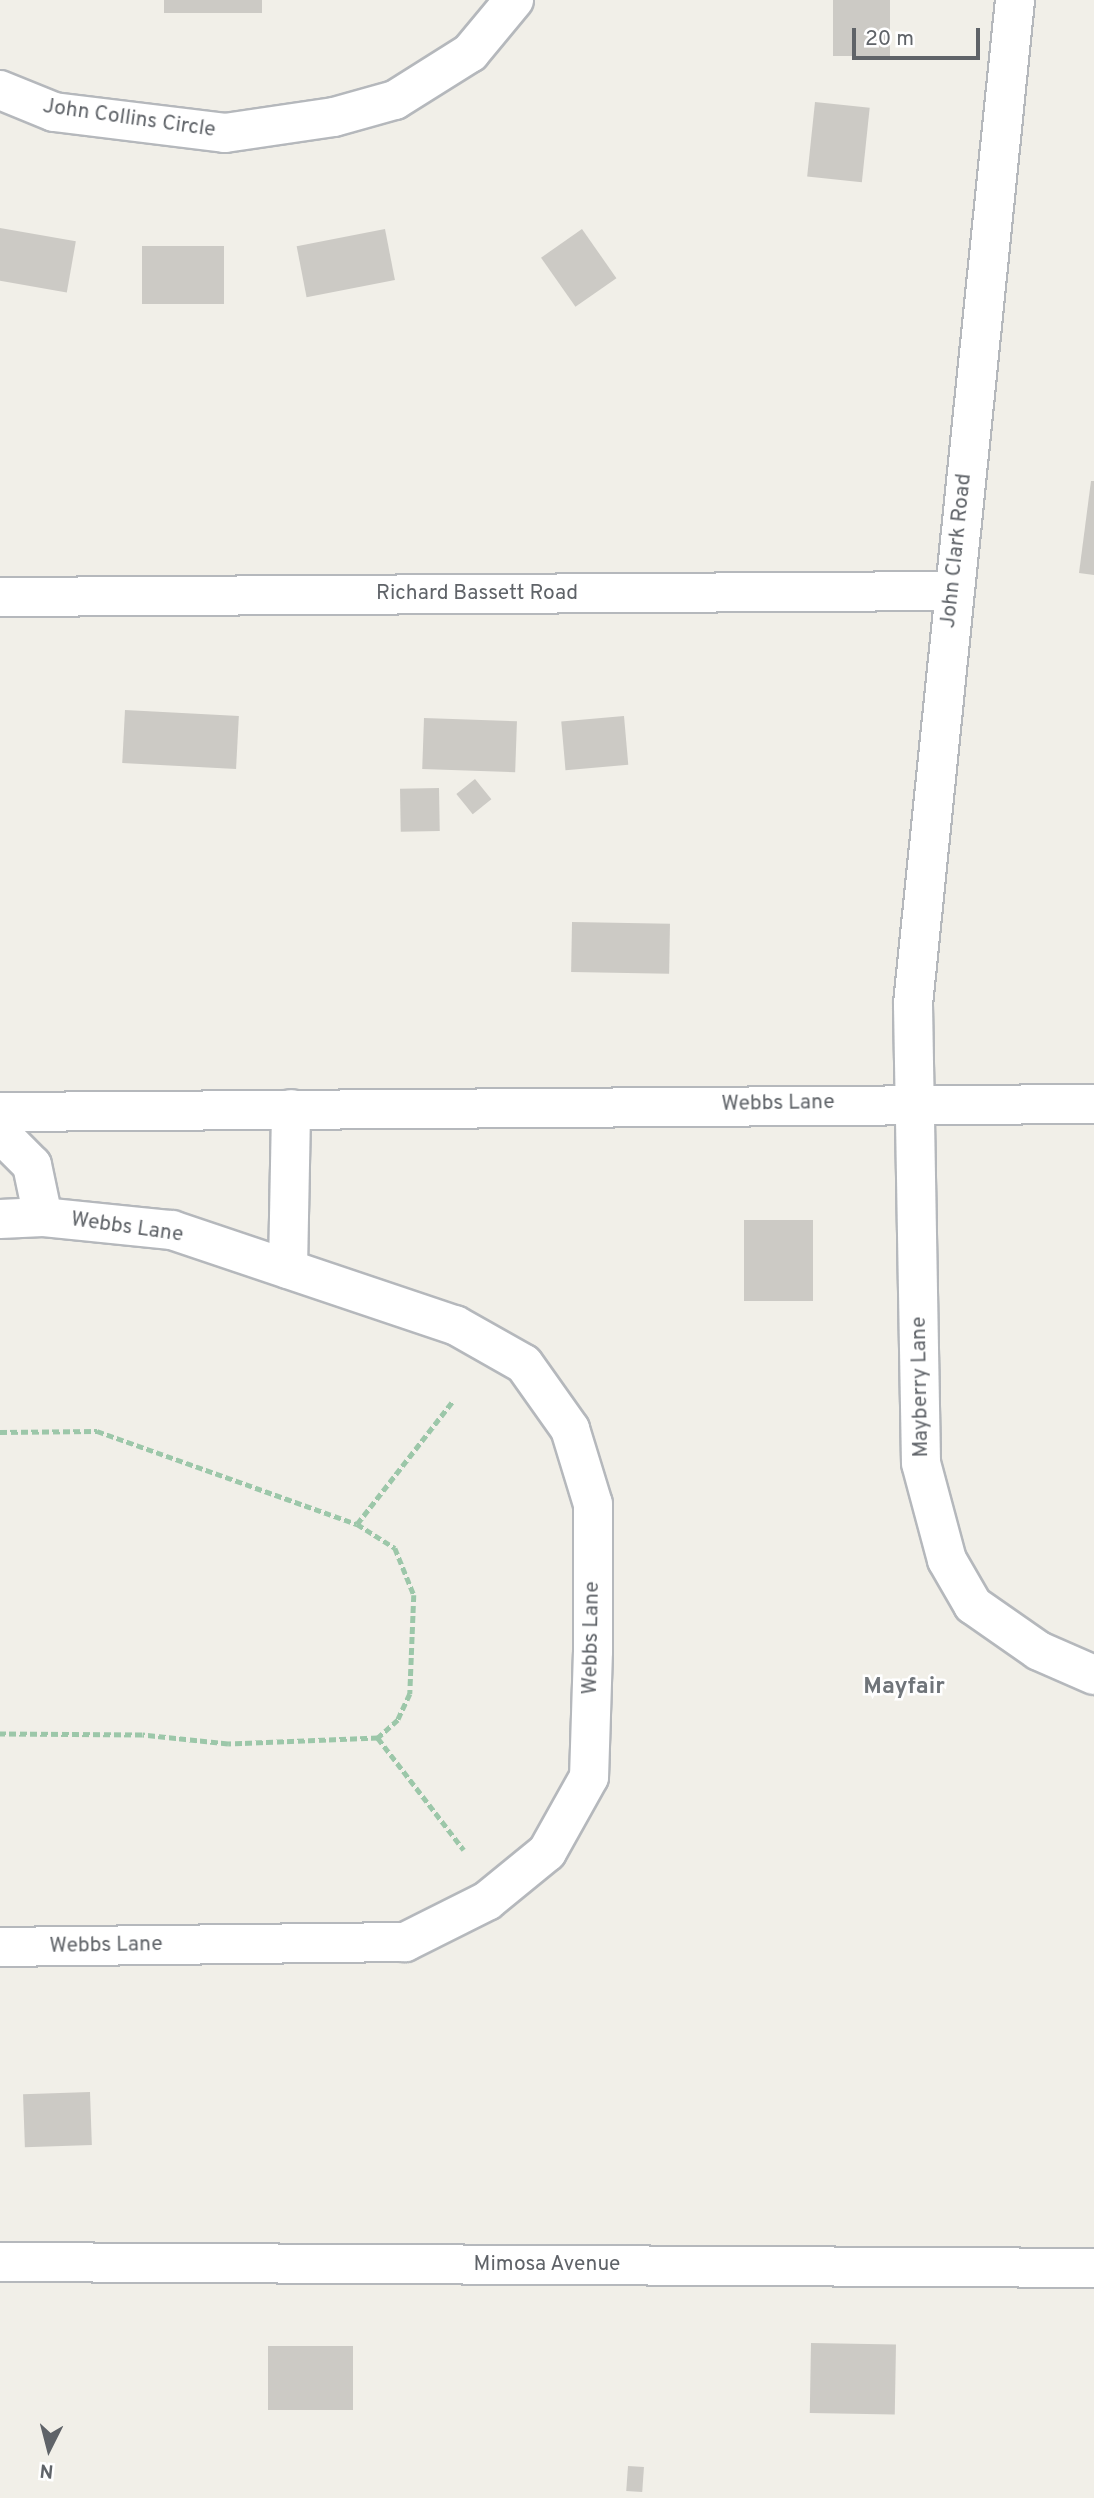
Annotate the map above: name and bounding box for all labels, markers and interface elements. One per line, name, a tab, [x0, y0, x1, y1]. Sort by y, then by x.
scale bar	[856, 14, 984, 58]
text: 20 m	[865, 26, 914, 53]
street label: John Collins Circle	[41, 94, 217, 144]
street label: John Clark Road	[936, 473, 978, 629]
street label: Richard Bassett Road	[376, 581, 578, 607]
street label: Webbs Lane	[721, 1090, 835, 1118]
street label: Webbs Lane	[69, 1208, 185, 1248]
street label: Mayberry Lane	[907, 1316, 935, 1458]
street label: Webbs Lane	[578, 1581, 606, 1695]
district label: Mayfair	[863, 1674, 945, 1702]
street label: Webbs Lane	[49, 1932, 163, 1960]
street label: Mimosa Avenue	[473, 2252, 621, 2278]
north arrow	[14, 2414, 84, 2484]
text: N	[39, 2457, 55, 2483]

